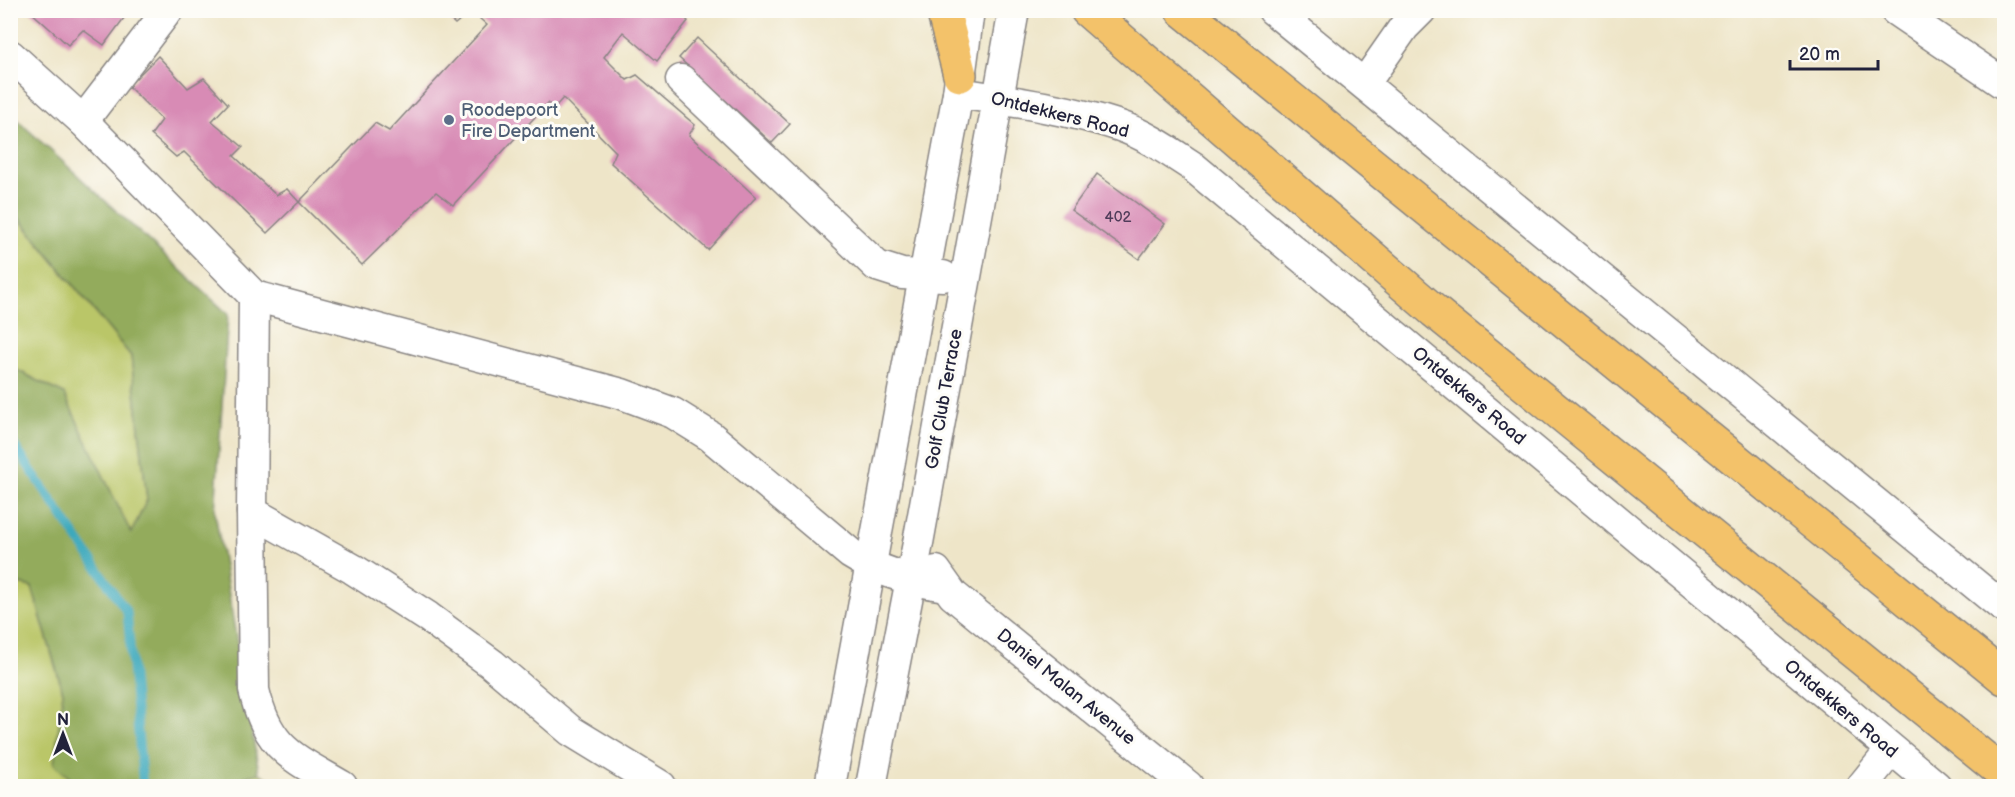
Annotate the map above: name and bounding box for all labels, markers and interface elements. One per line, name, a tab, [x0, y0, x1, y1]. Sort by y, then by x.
scale bar	[1790, 33, 1878, 71]
text: 20 m	[1799, 44, 1840, 65]
street label: Ontdekkers Road	[989, 88, 1131, 142]
place label: Roodepoort Fire Department	[461, 100, 596, 142]
marker: Roodepoort Fire Department	[442, 113, 456, 127]
house number: 402	[1105, 208, 1132, 227]
street label: Golf Club Terrace	[921, 327, 967, 471]
street label: Ontdekkers Road	[1408, 342, 1530, 450]
street label: Daniel Malan Avenue	[992, 625, 1140, 750]
street label: Ontdekkers Road	[1780, 655, 1902, 763]
north arrow	[33, 704, 93, 764]
text: N	[57, 711, 69, 730]

